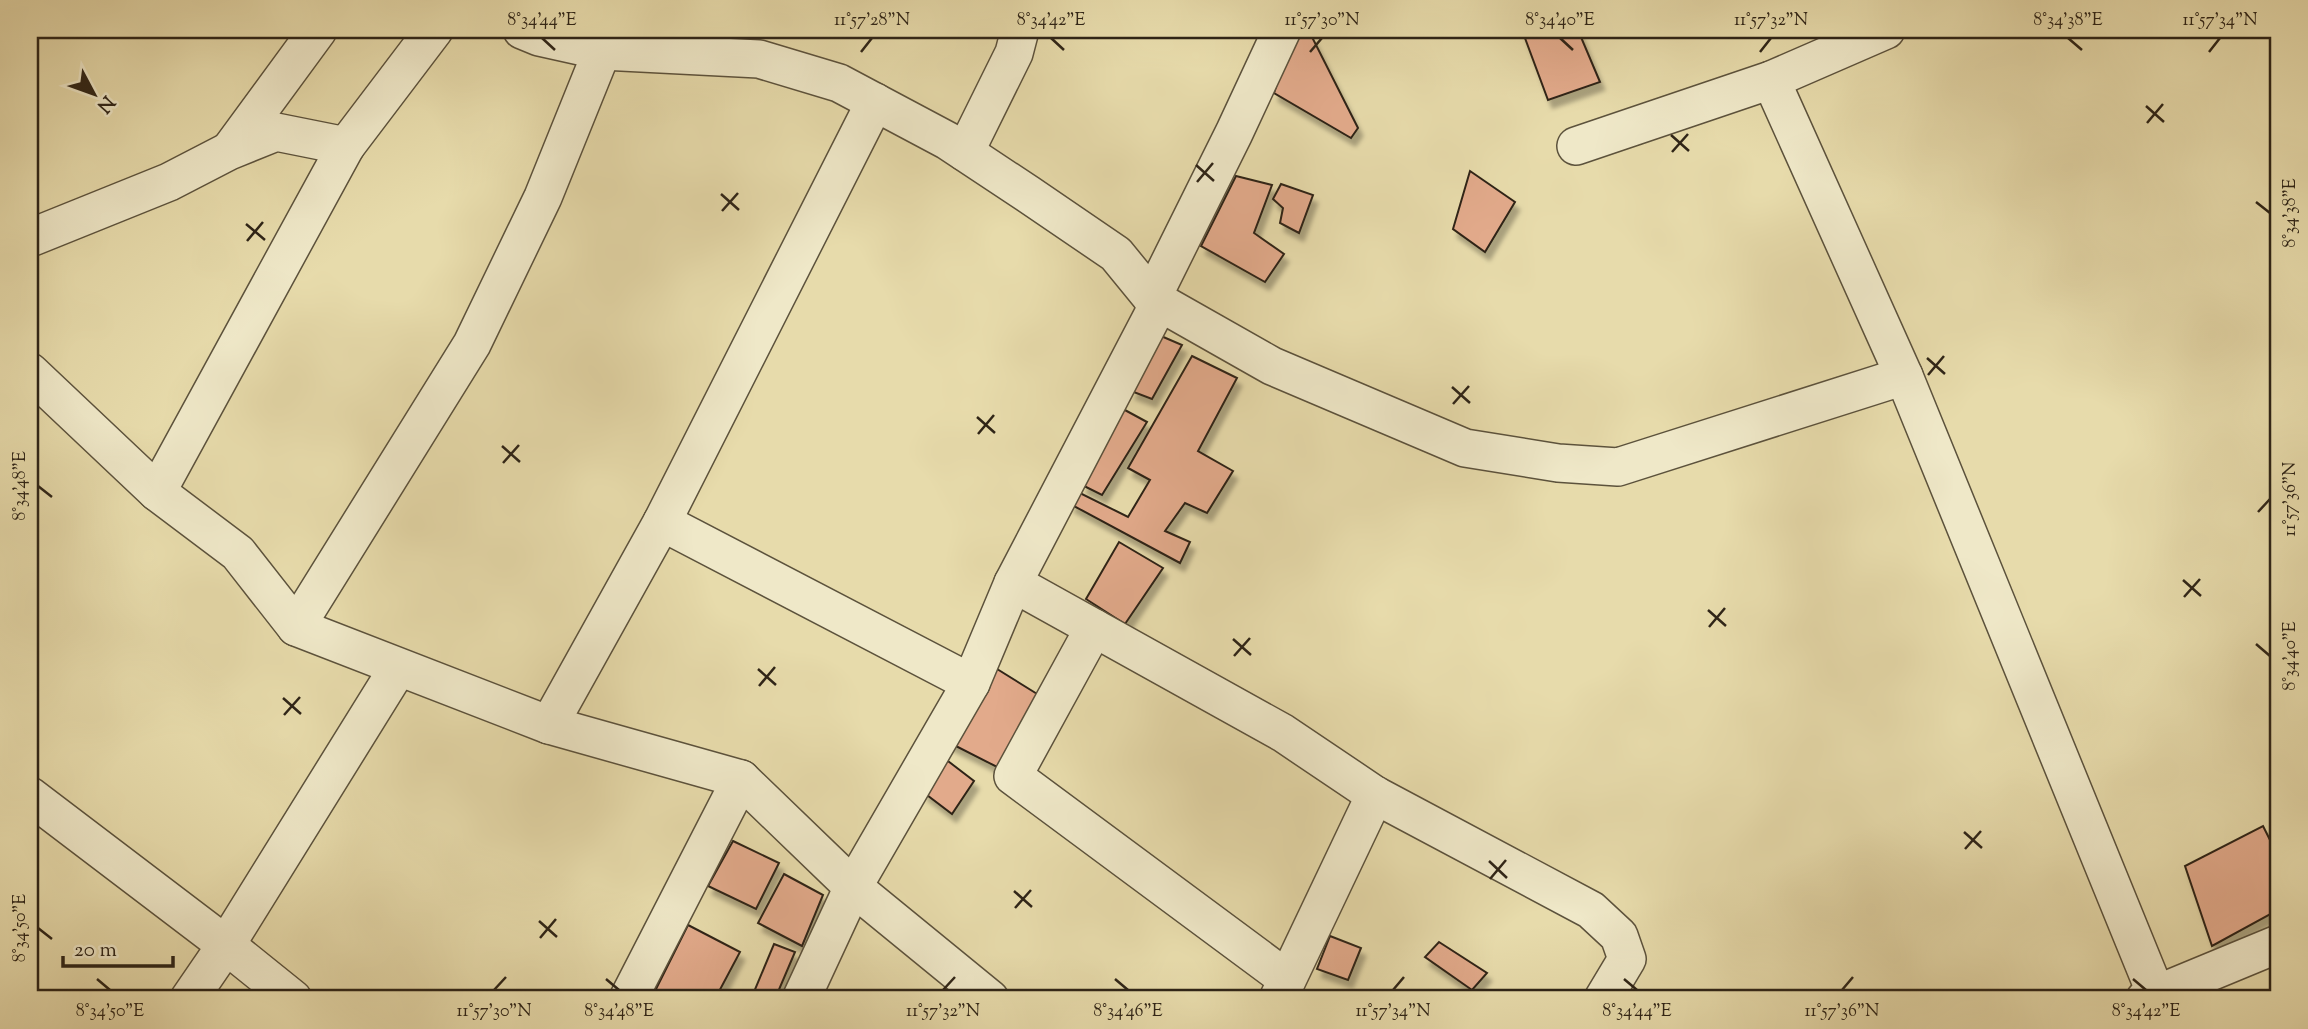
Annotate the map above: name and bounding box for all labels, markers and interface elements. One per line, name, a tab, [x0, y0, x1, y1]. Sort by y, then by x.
text: 8°34'44"E	[507, 8, 577, 34]
text: 11°57'28"N	[834, 8, 910, 34]
text: 8°34'42"E	[1017, 8, 1085, 34]
text: 11°57'30"N	[1284, 8, 1360, 34]
text: 8°34'40"E	[1525, 8, 1595, 34]
text: 11°57'32"N	[1734, 8, 1808, 34]
text: 8°34'38"E	[2033, 8, 2103, 34]
text: 11°57'34"N	[2182, 8, 2258, 34]
north arrow	[60, 60, 130, 130]
text: N	[90, 89, 120, 118]
text: 8°34'38"E	[2278, 178, 2304, 248]
text: 8°34'48"E	[8, 451, 34, 521]
text: 11°57'36"N	[2278, 462, 2304, 536]
text: 8°34'40"E	[2278, 621, 2304, 691]
text: 8°34'50"E	[8, 894, 34, 962]
scale bar	[63, 924, 173, 968]
text: 20 m	[74, 936, 117, 966]
text: 8°34'50"E	[76, 999, 144, 1025]
text: 11°57'30"N	[456, 999, 532, 1025]
text: 8°34'48"E	[584, 999, 654, 1025]
text: 11°57'32"N	[906, 999, 980, 1025]
text: 8°34'46"E	[1093, 999, 1163, 1025]
text: 11°57'34"N	[1355, 999, 1431, 1025]
text: 8°34'44"E	[1602, 999, 1672, 1025]
text: 11°57'36"N	[1805, 999, 1879, 1025]
text: 8°34'42"E	[2112, 999, 2180, 1025]

